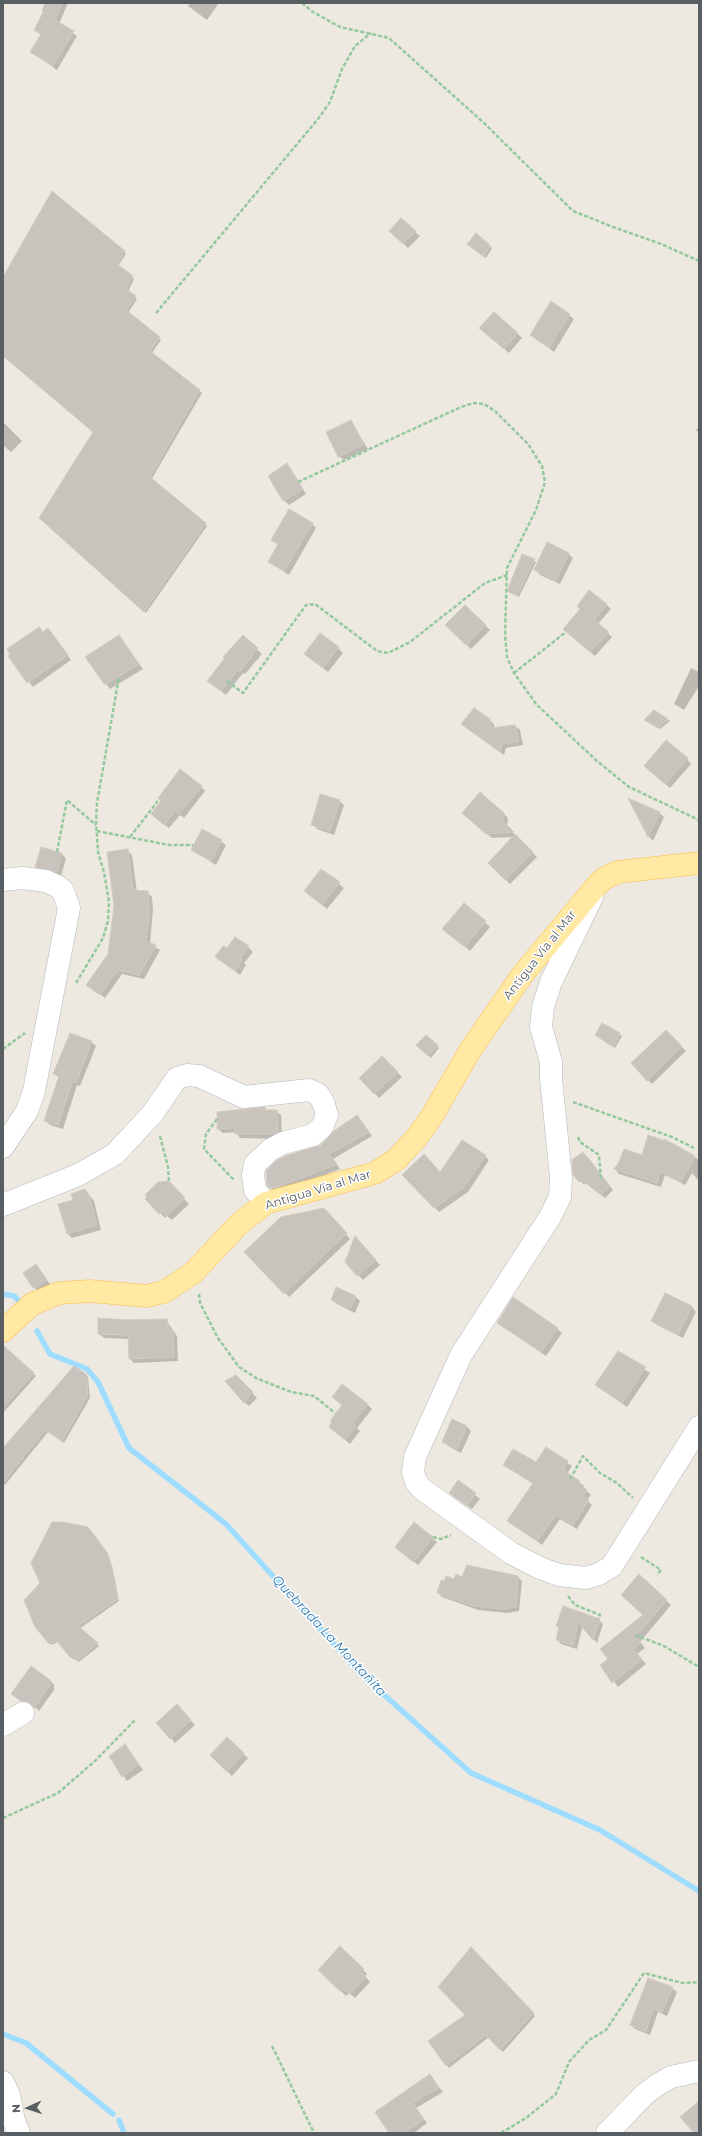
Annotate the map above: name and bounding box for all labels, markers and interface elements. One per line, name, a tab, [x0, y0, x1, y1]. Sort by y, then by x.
street label: Antigua Vía al Mar	[501, 907, 579, 1003]
street label: Antigua Vía al Mar	[263, 1167, 373, 1213]
water label: Quebrada La Montañita	[269, 1572, 389, 1700]
north arrow	[8, 2088, 48, 2128]
text: N	[9, 2104, 23, 2113]

